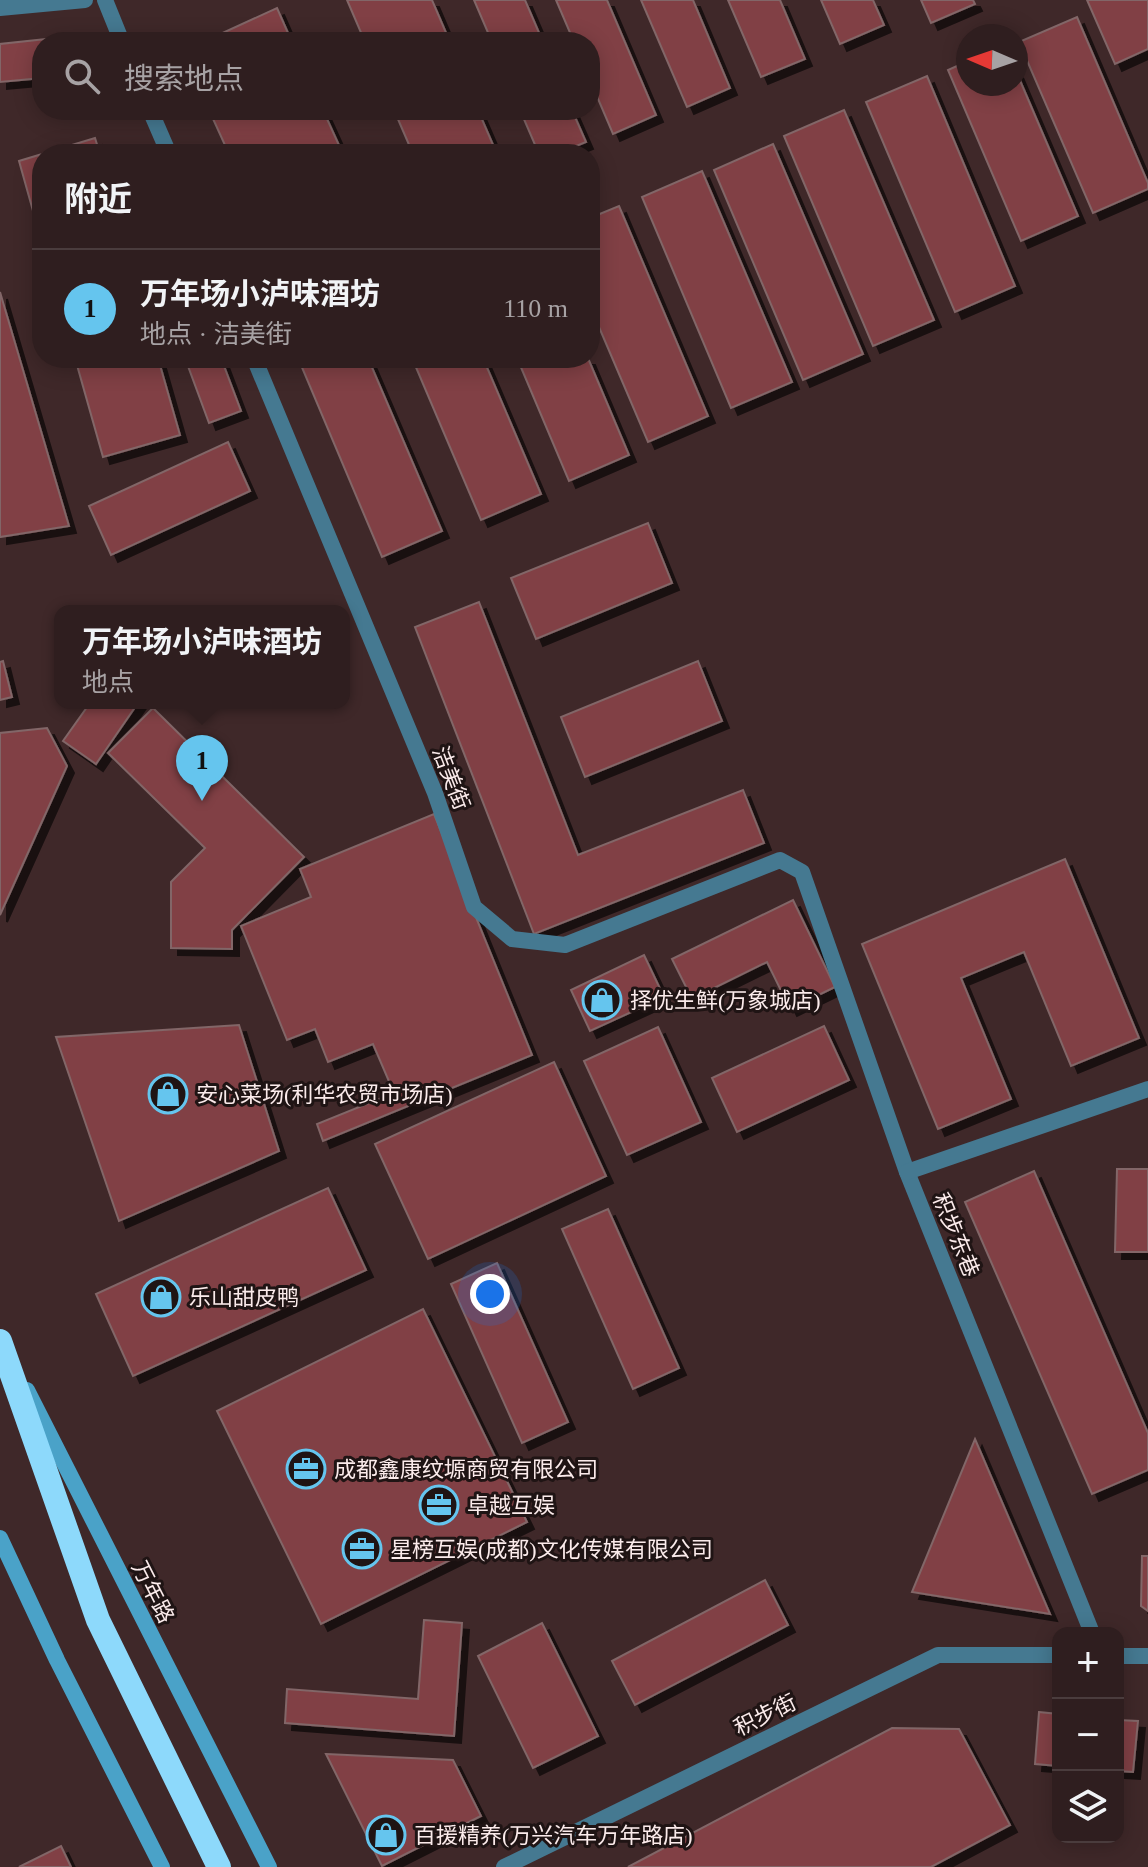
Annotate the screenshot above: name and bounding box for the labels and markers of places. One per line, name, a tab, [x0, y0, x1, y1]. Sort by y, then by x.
pin: 1	[176, 735, 228, 801]
shop icon: 择优生鲜(万象城店)	[581, 979, 623, 1021]
place label: 择优生鲜(万象城店)	[630, 988, 821, 1013]
shop icon: 安心菜场(利华农贸市场店)	[147, 1073, 189, 1115]
place label: 安心菜场(利华农贸市场店)	[196, 1082, 453, 1107]
shop icon: 乐山甜皮鸭	[140, 1276, 182, 1318]
place label: 乐山甜皮鸭	[189, 1285, 299, 1310]
office icon: 成都鑫康纹塬商贸有限公司	[285, 1448, 327, 1490]
place label: 成都鑫康纹塬商贸有限公司	[334, 1457, 598, 1482]
office icon: 卓越互娱	[418, 1484, 460, 1526]
place label: 卓越互娱	[467, 1493, 555, 1518]
office icon: 星榜互娱(成都)文化传媒有限公司	[341, 1528, 383, 1570]
place label: 星榜互娱(成都)文化传媒有限公司	[390, 1537, 713, 1562]
shop icon: 百援精养(万兴汽车万年路店)	[365, 1814, 407, 1856]
place label: 百援精养(万兴汽车万年路店)	[414, 1823, 693, 1848]

